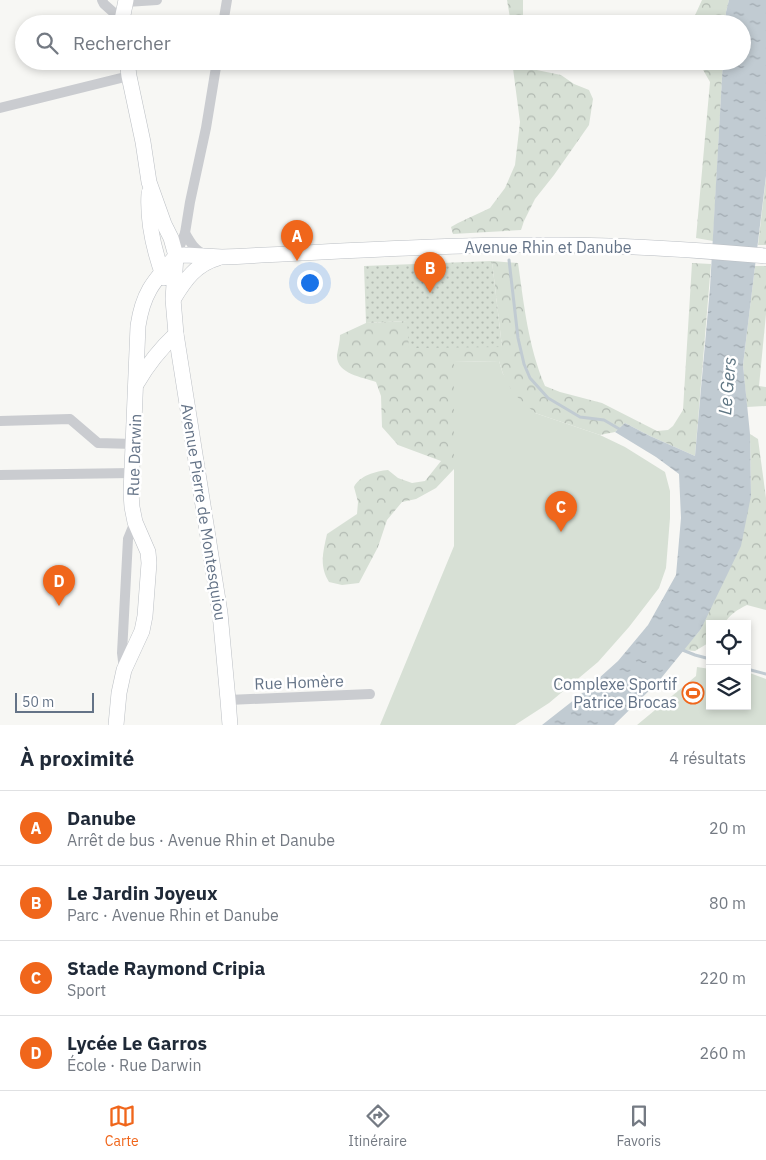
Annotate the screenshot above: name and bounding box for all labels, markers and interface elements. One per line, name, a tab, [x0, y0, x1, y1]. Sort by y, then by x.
search box	[15, 15, 751, 70]
icon: search	[33, 29, 61, 57]
text: Rechercher	[73, 31, 171, 55]
pin: A	[281, 220, 313, 261]
street label: Avenue Rhin et Danube	[464, 237, 632, 257]
pin: B	[414, 252, 446, 293]
your location	[297, 270, 323, 296]
water label: Le Gers	[713, 356, 741, 416]
street label: Avenue Pierre de Montesquiou	[177, 402, 231, 622]
street label: Rue Darwin	[123, 413, 145, 497]
pin: C	[545, 491, 577, 532]
pin: D	[43, 565, 75, 606]
map controls	[706, 620, 751, 710]
button: locate	[706, 620, 751, 665]
button: layers	[706, 665, 751, 710]
street label: Rue Homère	[254, 670, 344, 694]
place label: Complexe Sportif Patrice Brocas	[553, 674, 677, 712]
sports icon: Complexe Sportif Patrice Brocas	[681, 681, 705, 705]
scale bar	[15, 690, 94, 713]
text: 50 m	[22, 693, 54, 711]
text: À proximité	[20, 744, 134, 772]
text: 4 résultats	[669, 748, 746, 768]
text: Danube	[67, 806, 136, 830]
text: A	[31, 818, 41, 838]
text: 20 m	[709, 818, 746, 838]
text: Arrêt de bus · Avenue Rhin et Danube	[67, 830, 335, 850]
text: Le Jardin Joyeux	[67, 881, 218, 905]
text: B	[31, 893, 41, 913]
text: 80 m	[709, 893, 746, 913]
text: Parc · Avenue Rhin et Danube	[67, 905, 279, 925]
text: Stade Raymond Cripia	[67, 956, 265, 980]
text: C	[31, 968, 41, 988]
text: 220 m	[699, 968, 746, 988]
text: Sport	[67, 980, 106, 1000]
text: Lycée Le Garros	[67, 1031, 207, 1055]
text: D	[30, 1043, 42, 1063]
text: 260 m	[699, 1043, 746, 1063]
text: École · Rue Darwin	[67, 1055, 201, 1075]
tab: Carte	[105, 1102, 139, 1150]
tab: Itinéraire	[348, 1102, 407, 1150]
tab: Favoris	[616, 1102, 661, 1150]

